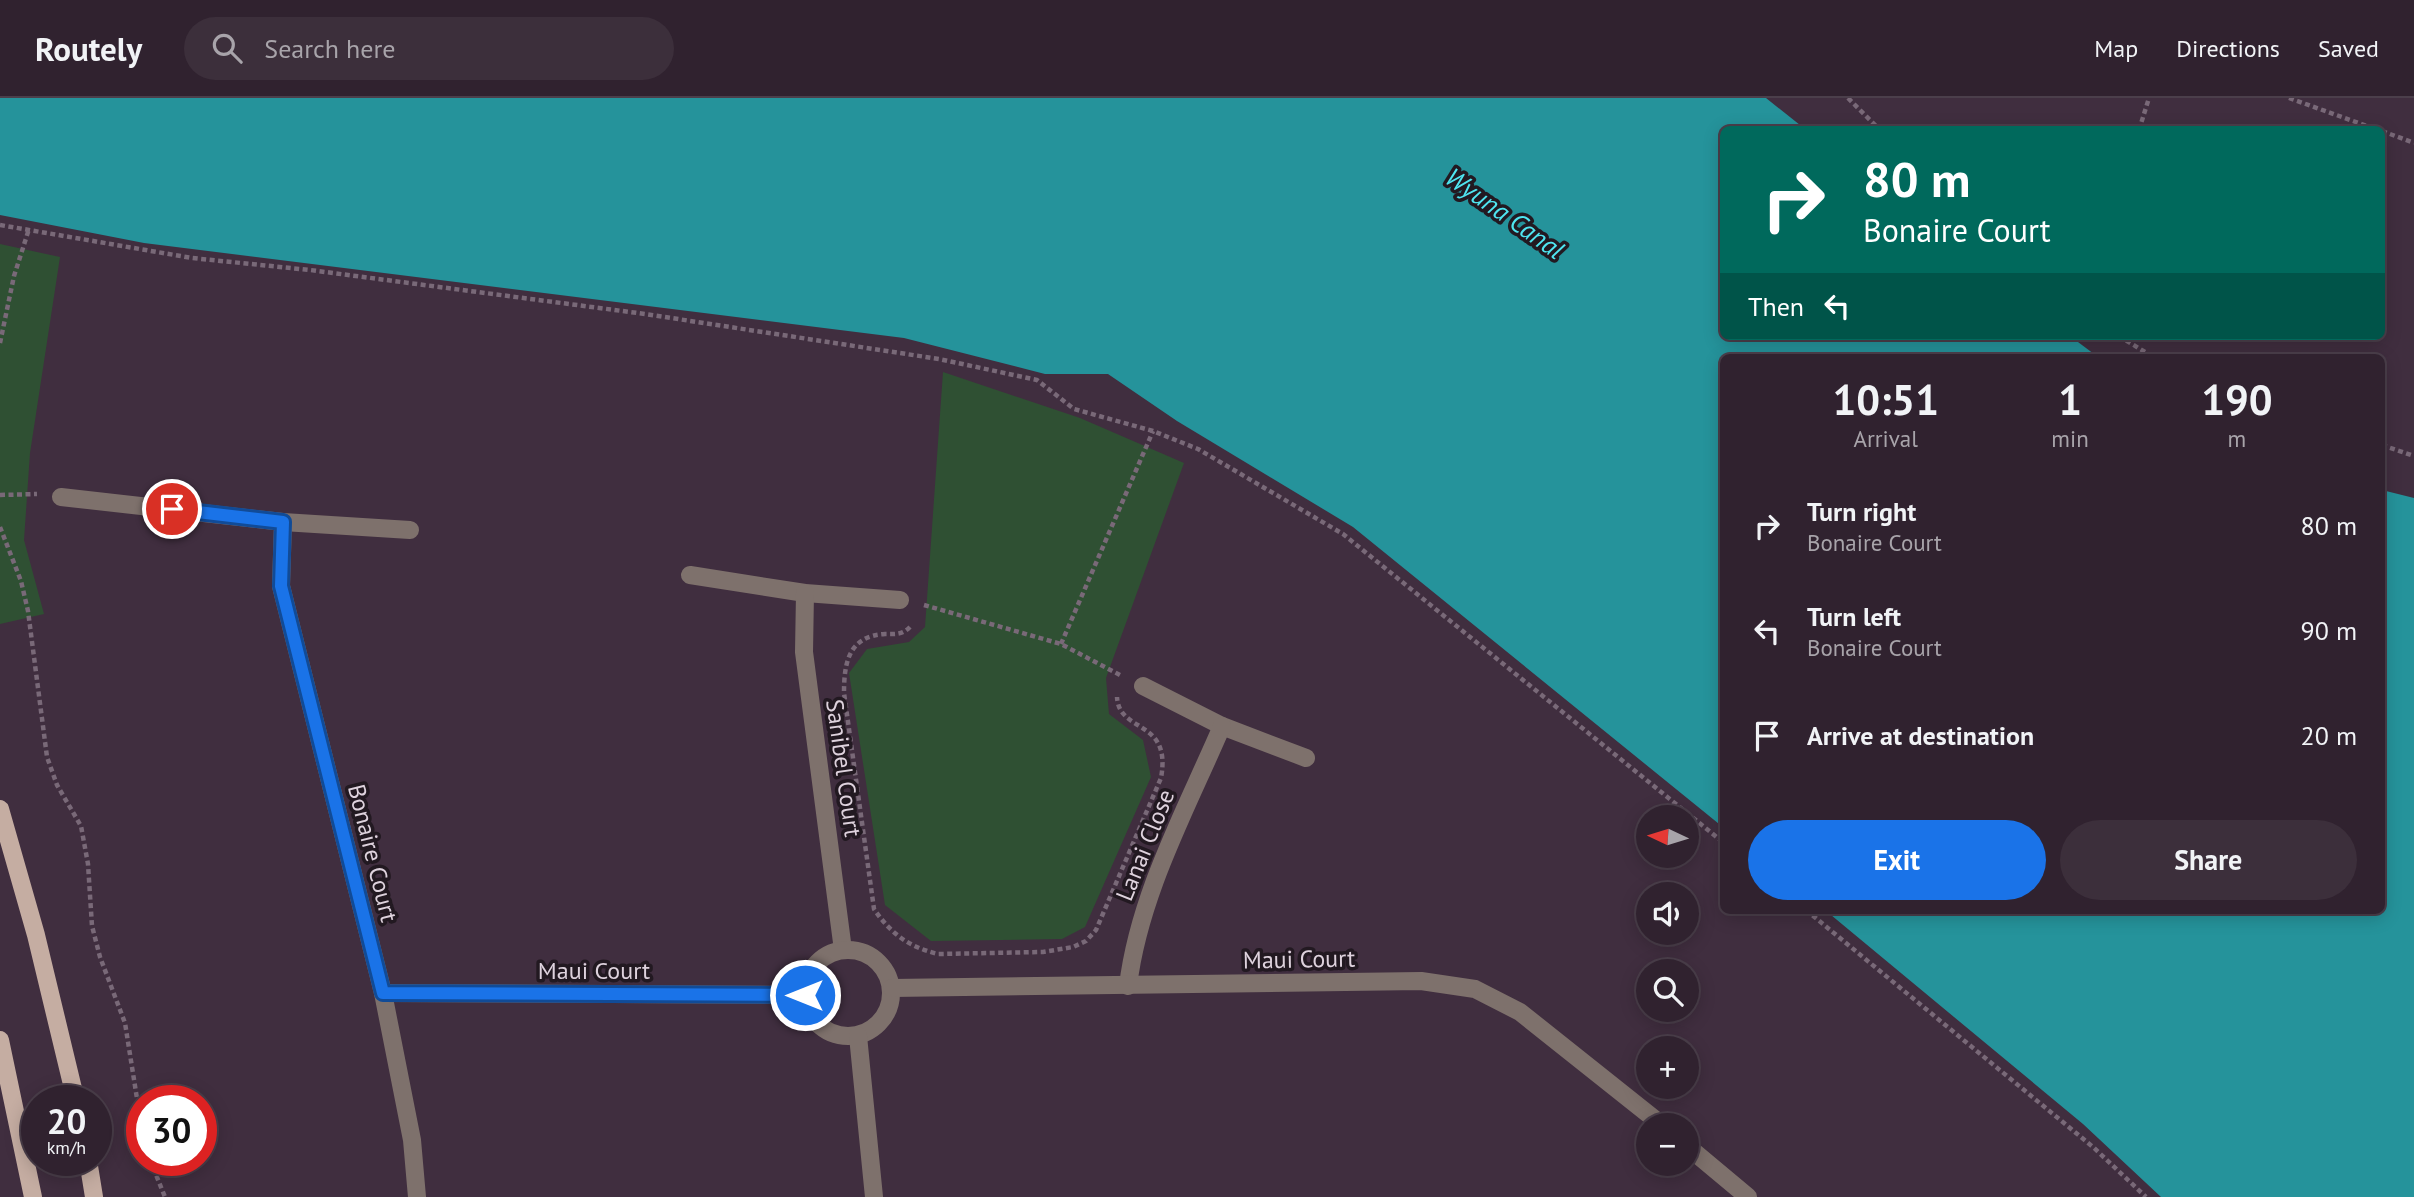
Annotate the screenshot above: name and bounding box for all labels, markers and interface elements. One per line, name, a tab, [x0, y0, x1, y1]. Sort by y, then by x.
search box	[184, 17, 674, 80]
text: Routely	[35, 27, 142, 70]
icon: search	[208, 29, 246, 67]
text: Search here	[264, 32, 395, 65]
text: Map	[2094, 33, 2138, 64]
text: Directions	[2176, 33, 2280, 64]
text: Saved	[2318, 33, 2379, 64]
text: 80 m	[1863, 147, 1970, 211]
icon: right	[1748, 154, 1839, 245]
water label: Wyuna Canal	[1439, 160, 1571, 266]
text: Bonaire Court	[1863, 209, 2051, 251]
icon: left	[1818, 287, 1856, 325]
text: Then	[1748, 290, 1804, 323]
text: 10:51	[1832, 372, 1939, 427]
text: 1	[2058, 372, 2082, 427]
text: 190	[2201, 372, 2273, 427]
text: Arrival	[1853, 424, 1918, 453]
text: min	[2051, 424, 2089, 453]
text: m	[2228, 424, 2246, 453]
pin	[142, 479, 202, 539]
icon: arrive	[153, 490, 191, 528]
text: Turn right	[1807, 495, 1916, 528]
icon: right	[1748, 507, 1786, 545]
text: 80 m	[2301, 509, 2357, 542]
text: Bonaire Court	[1807, 528, 1942, 557]
text: Turn left	[1807, 600, 1901, 633]
icon: left	[1748, 612, 1786, 650]
text: 90 m	[2301, 614, 2357, 647]
text: Bonaire Court	[1807, 633, 1942, 662]
street label: Sanibel Court	[819, 697, 869, 839]
icon: arrive	[1748, 717, 1786, 755]
text: Arrive at destination	[1807, 719, 2034, 752]
text: 20 m	[2301, 719, 2357, 752]
street label: Bonaire Court	[341, 781, 405, 925]
street label: Lanai Close	[1109, 785, 1181, 905]
north arrow	[1636, 805, 1699, 868]
map controls	[1636, 805, 1699, 1176]
button: Exit	[1748, 820, 2046, 900]
button: Share	[2060, 820, 2357, 900]
button: sound	[1636, 882, 1699, 945]
street label: Maui Court	[1243, 943, 1355, 975]
street label: Maui Court	[538, 955, 650, 986]
position arrow	[768, 958, 842, 1032]
button: search	[1636, 959, 1699, 1022]
button: +	[1636, 1036, 1699, 1099]
speed limit sign: 30	[126, 1085, 217, 1176]
text: 20	[47, 1098, 86, 1144]
button: −	[1636, 1113, 1699, 1176]
text: km/h	[47, 1136, 86, 1159]

